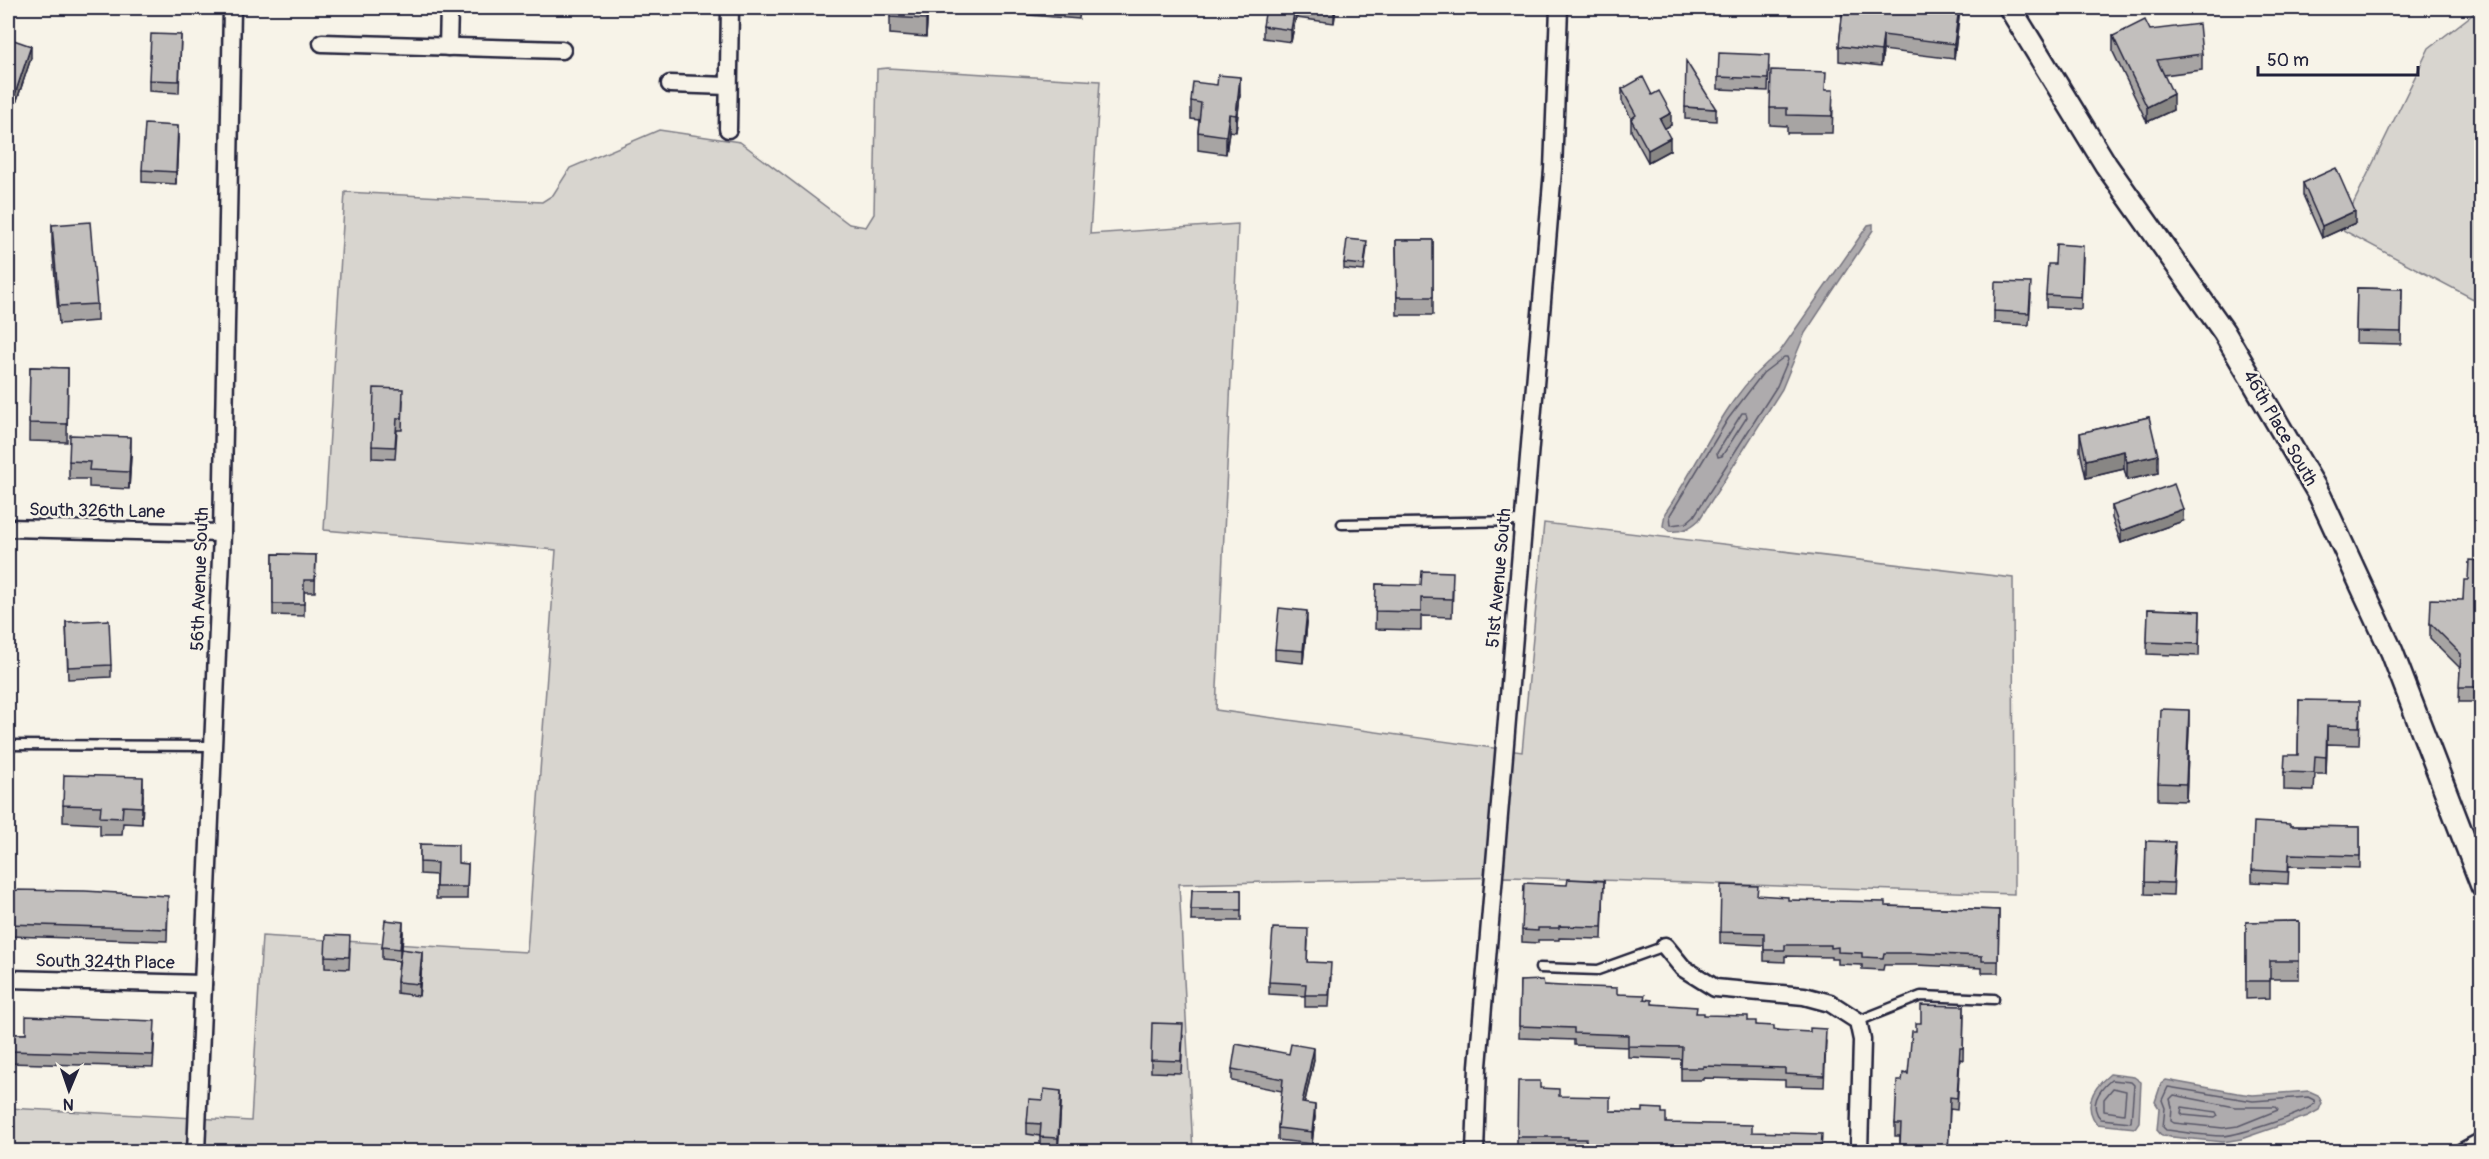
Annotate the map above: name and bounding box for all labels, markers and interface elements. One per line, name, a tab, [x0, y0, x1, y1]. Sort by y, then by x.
scale bar	[2258, 39, 2418, 77]
text: 50 m	[2267, 49, 2309, 72]
street label: 46th Place South	[2238, 366, 2322, 490]
street label: South 326th Lane	[29, 498, 165, 524]
street label: 56th Avenue South	[186, 507, 214, 651]
street label: 51st Avenue South	[1481, 507, 1517, 649]
street label: South 324th Place	[35, 949, 175, 975]
north arrow	[39, 1060, 99, 1120]
text: N	[63, 1094, 74, 1114]

